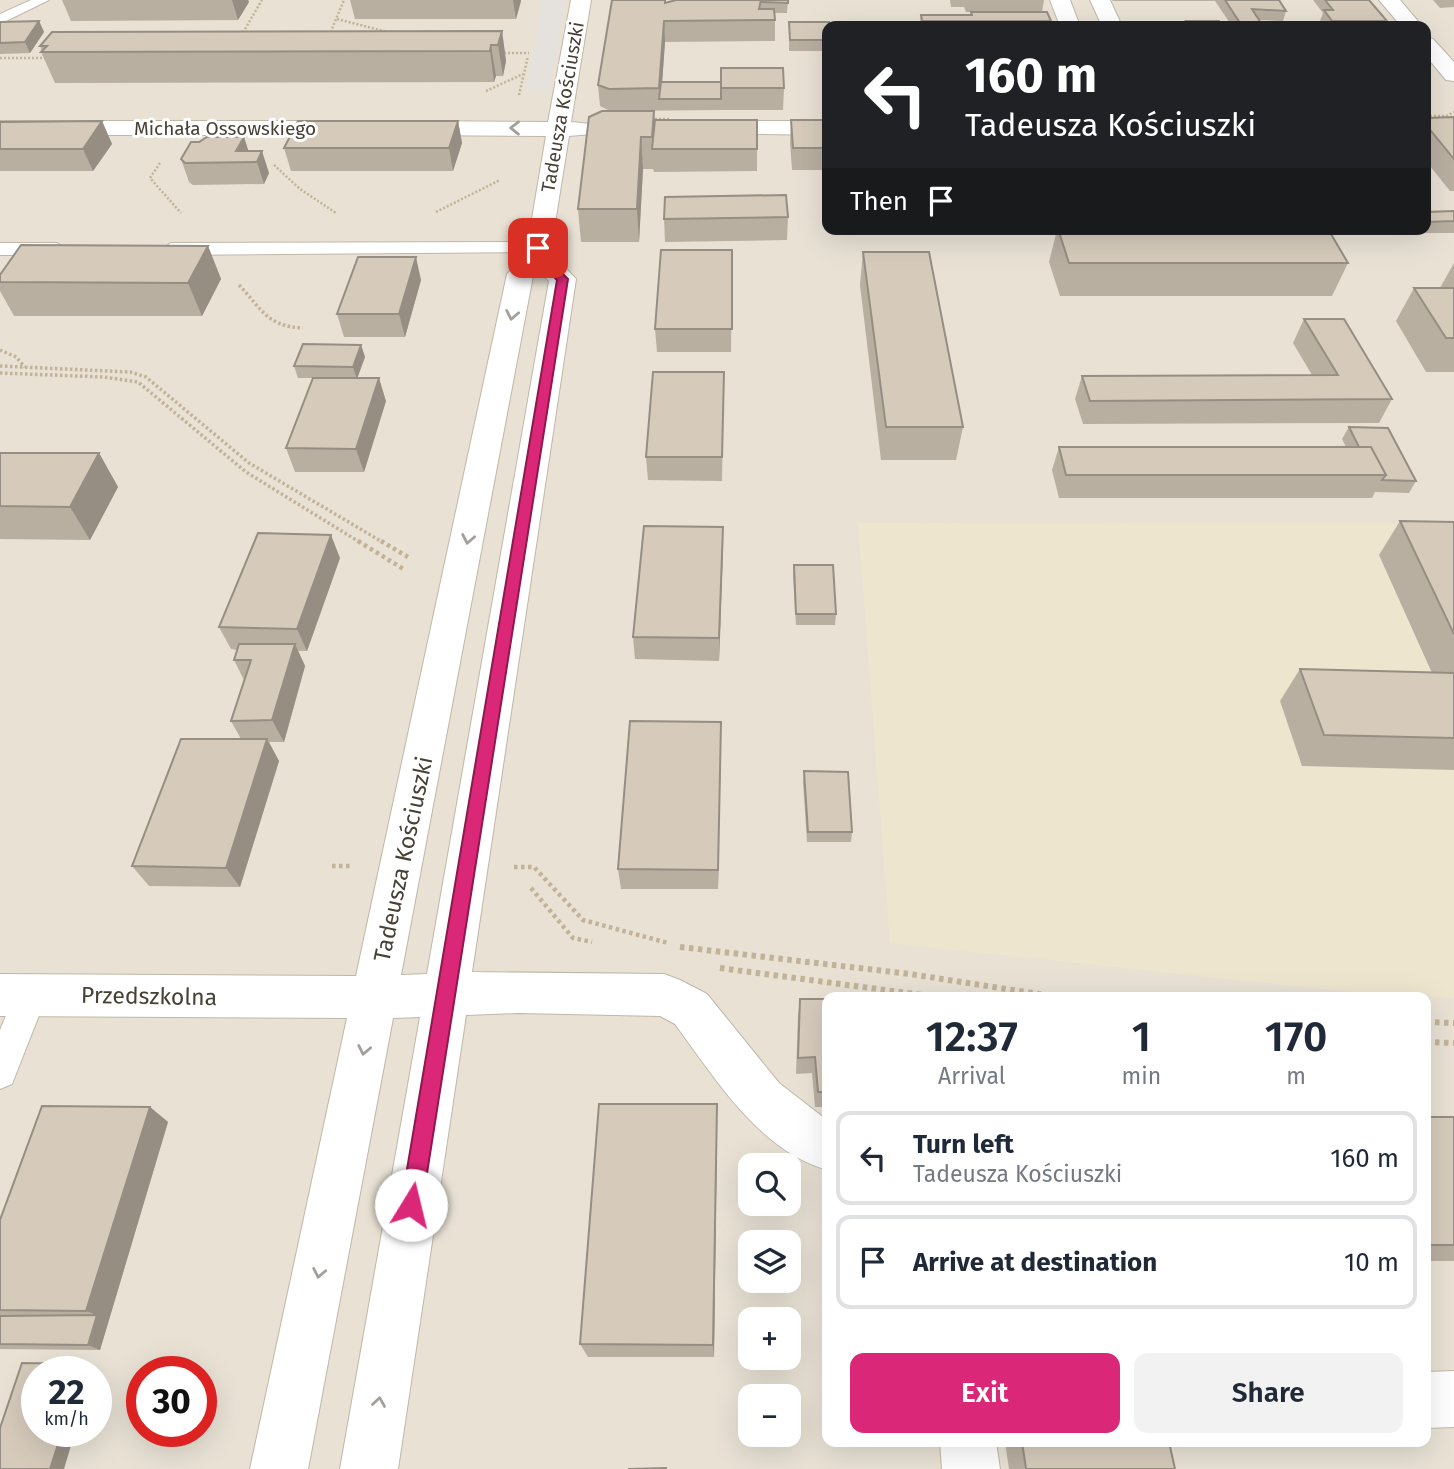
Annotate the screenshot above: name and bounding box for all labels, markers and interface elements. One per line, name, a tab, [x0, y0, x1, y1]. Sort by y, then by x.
street label: Tadeusza Kościuszki	[536, 20, 589, 194]
text: 160 m	[965, 46, 1097, 105]
icon: left	[850, 49, 941, 140]
text: Tadeusza Kościuszki	[965, 106, 1256, 144]
street label: Michała Ossowskiego	[134, 117, 316, 140]
one-way arrow	[509, 120, 519, 136]
icon: arrive	[922, 182, 960, 220]
text: Then	[850, 186, 908, 217]
pin	[508, 218, 568, 278]
icon: arrive	[519, 229, 557, 267]
one-way arrow	[505, 309, 520, 321]
one-way arrow	[461, 533, 476, 545]
street label: Tadeusza Kościuszki	[368, 754, 438, 964]
street label: Przedszkolna	[81, 981, 217, 1011]
text: 12:37	[926, 1012, 1018, 1062]
text: 1	[1132, 1012, 1151, 1062]
text: 170	[1265, 1012, 1327, 1062]
one-way arrow	[357, 1044, 372, 1056]
text: Arrival	[938, 1062, 1005, 1090]
text: min	[1122, 1062, 1161, 1090]
text: m	[1286, 1062, 1306, 1090]
text: Turn left	[913, 1129, 1014, 1160]
icon: left	[854, 1139, 892, 1177]
text: 160 m	[1330, 1143, 1399, 1174]
map controls	[738, 1153, 801, 1447]
button: search	[738, 1153, 801, 1216]
text: Tadeusza Kościuszki	[913, 1160, 1122, 1188]
position arrow	[374, 1168, 448, 1242]
button: layers	[738, 1230, 801, 1293]
icon: arrive	[854, 1243, 892, 1281]
text: Arrive at destination	[913, 1247, 1157, 1278]
text: 10 m	[1344, 1247, 1399, 1278]
one-way arrow	[312, 1267, 327, 1279]
button: +	[738, 1307, 801, 1370]
button: Exit	[850, 1353, 1120, 1433]
button: Share	[1134, 1353, 1403, 1433]
speed limit sign: 30	[126, 1356, 217, 1447]
text: 22	[48, 1371, 85, 1413]
button: −	[738, 1384, 801, 1447]
one-way arrow	[372, 1396, 387, 1408]
text: km/h	[44, 1408, 89, 1430]

